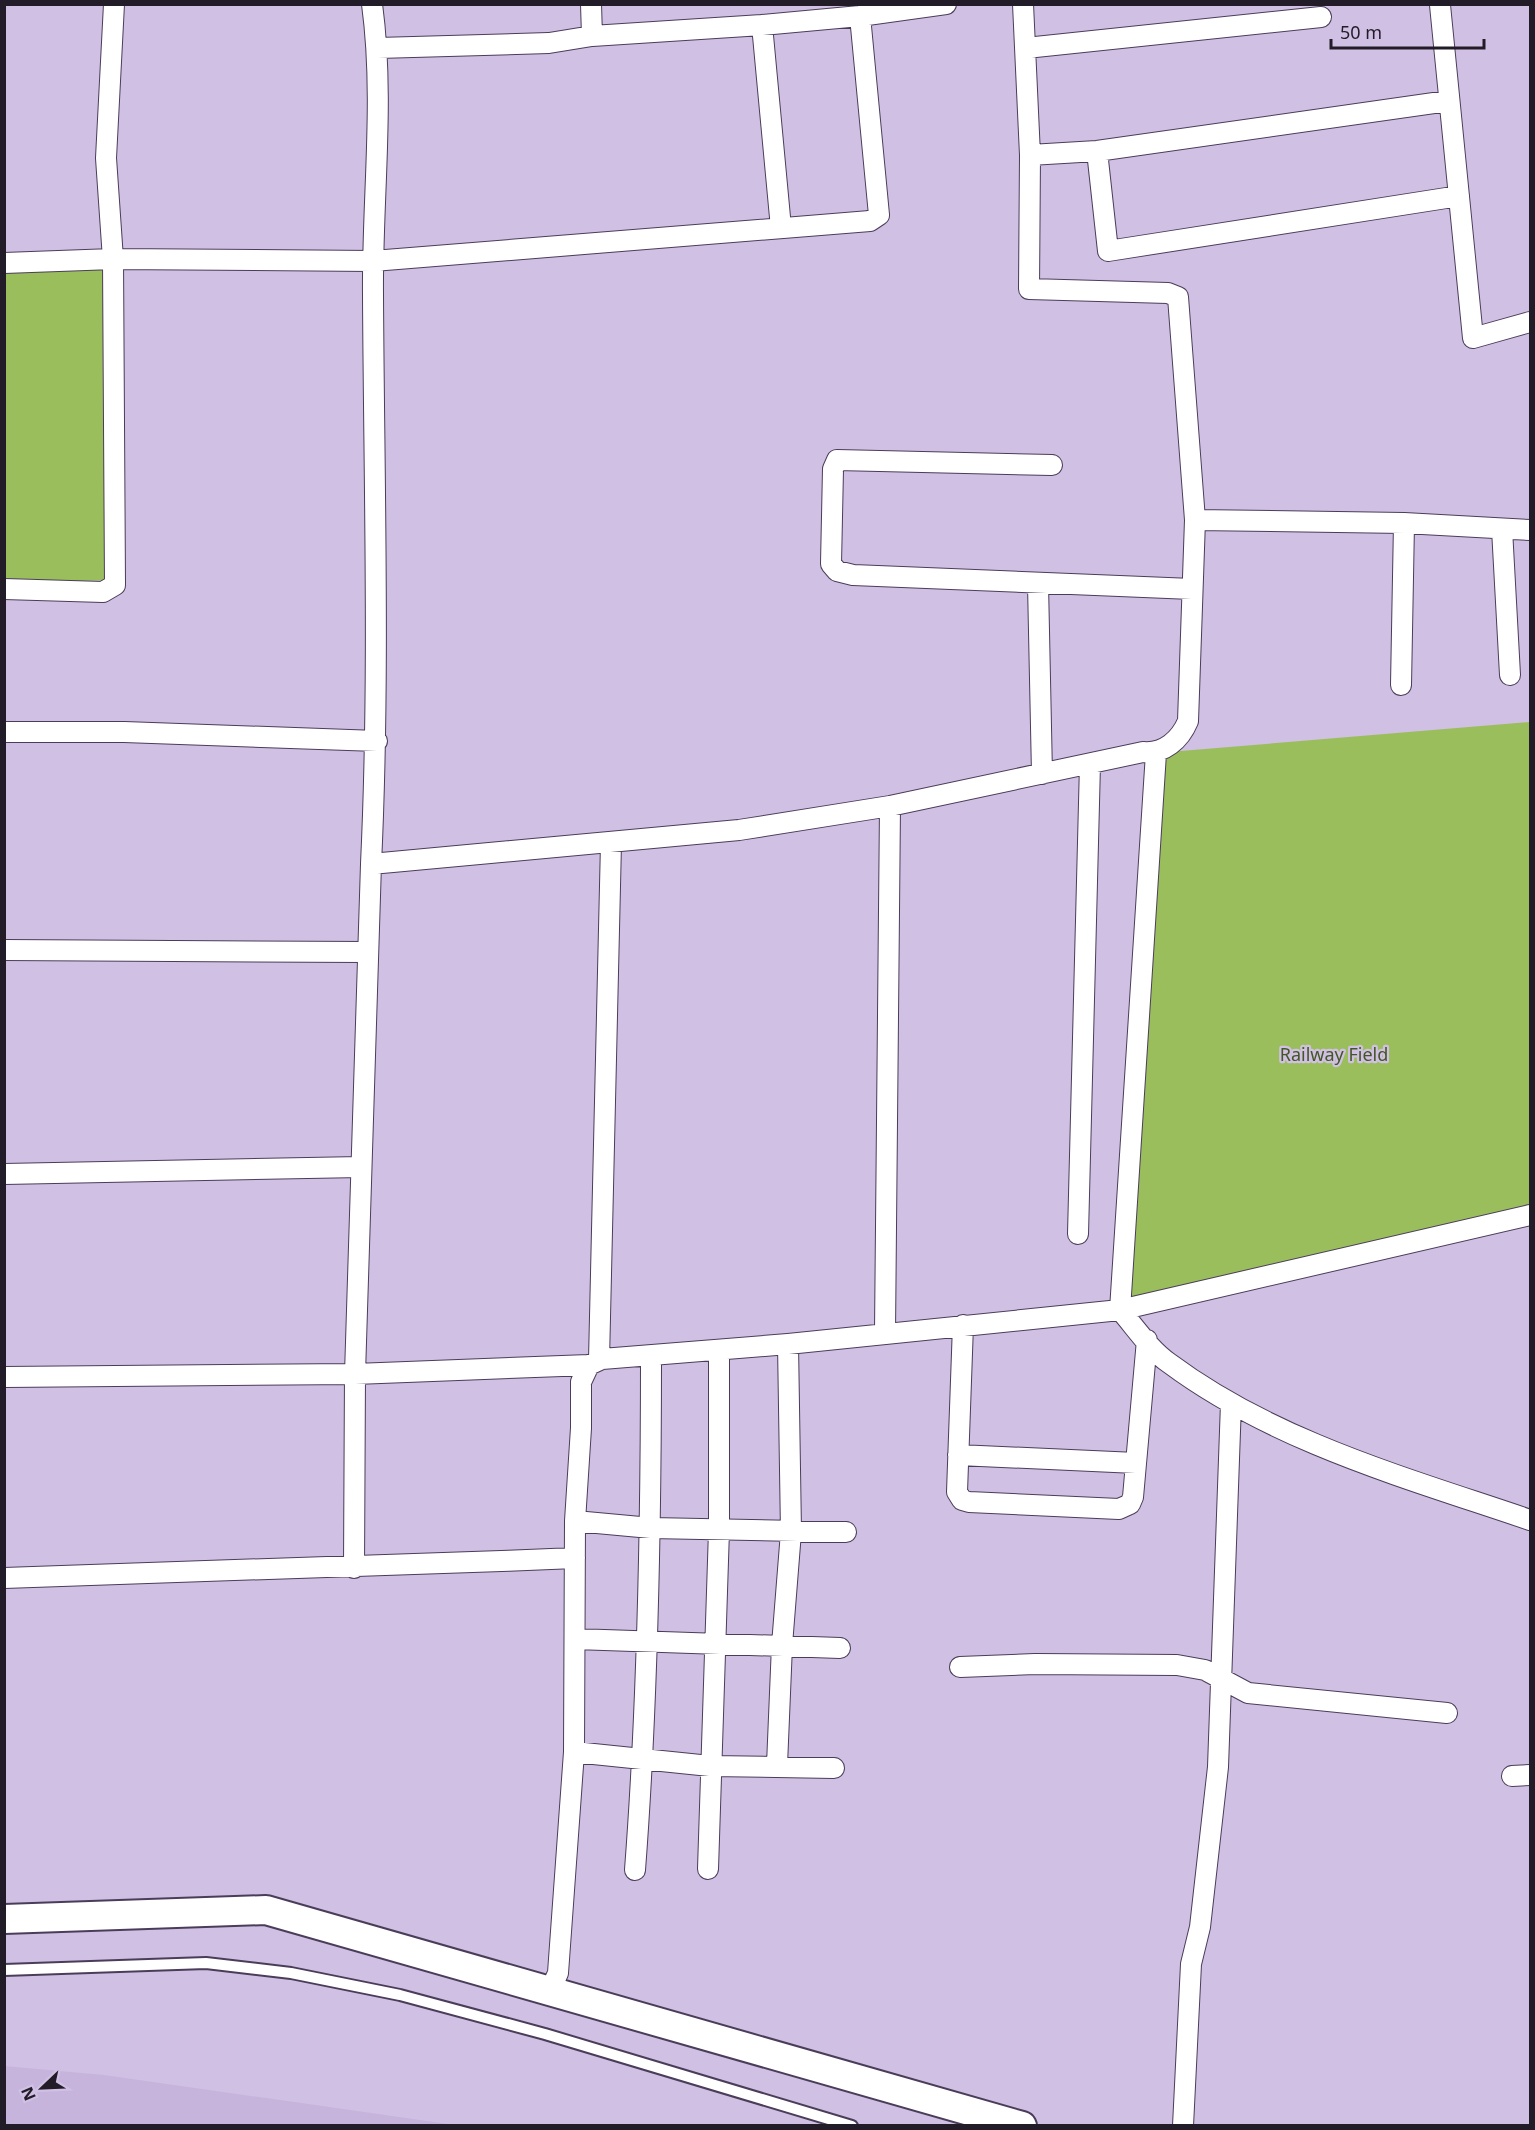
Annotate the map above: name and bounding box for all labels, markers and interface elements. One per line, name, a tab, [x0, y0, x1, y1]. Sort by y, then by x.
scale bar	[1331, 12, 1484, 50]
text: 50 m	[1340, 20, 1382, 44]
park label: Railway Field	[1280, 1042, 1388, 1066]
north arrow	[12, 2058, 72, 2118]
text: N	[16, 2084, 41, 2104]

